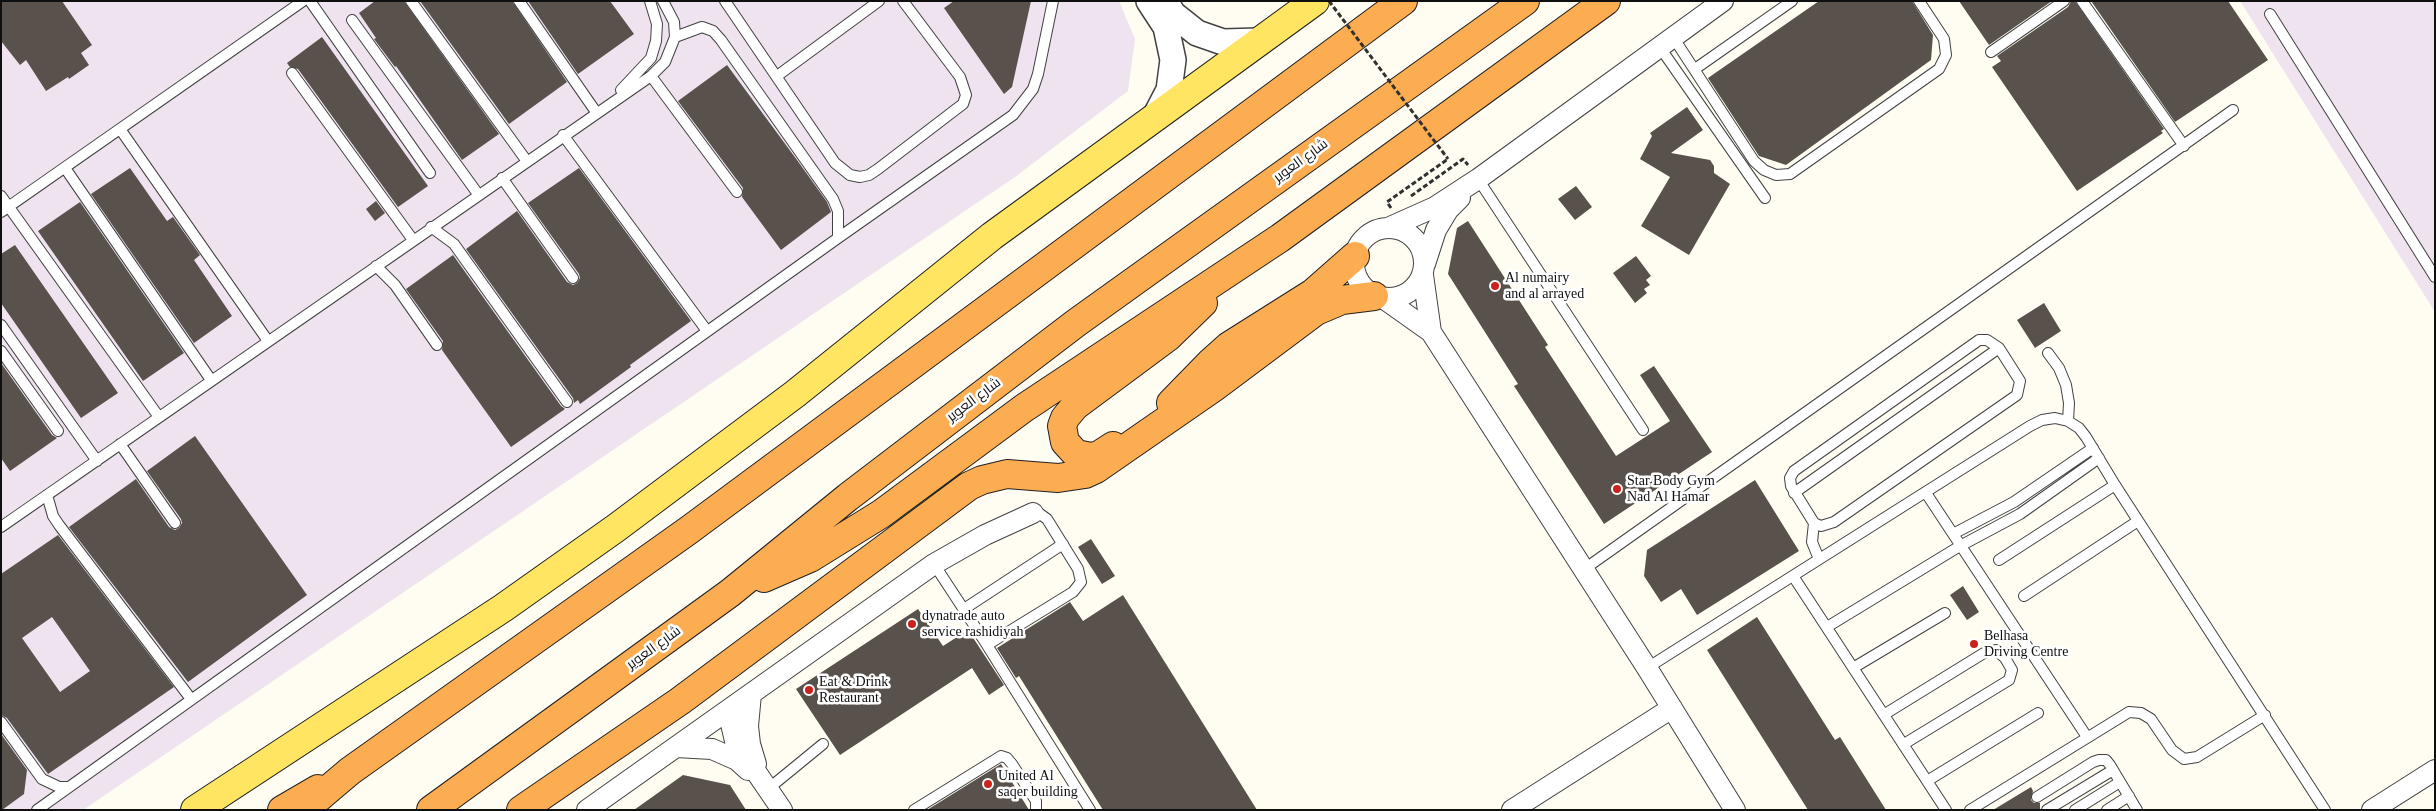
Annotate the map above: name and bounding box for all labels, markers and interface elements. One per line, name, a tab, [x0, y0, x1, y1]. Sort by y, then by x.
street label: شارع العوير	[1271, 136, 1331, 186]
place label: Al numairy and al arrayed	[1505, 270, 1584, 302]
marker: Al numairy and al arrayed	[1489, 280, 1501, 292]
street label: شارع العوير	[944, 374, 1004, 426]
place label: Star Body Gym Nad Al Hamar	[1627, 473, 1715, 506]
marker: Star Body Gym Nad Al Hamar	[1611, 483, 1623, 495]
place label: dynatrade auto service rashidiyah	[922, 608, 1023, 640]
marker: dynatrade auto service rashidiyah	[906, 618, 918, 630]
street label: شارع العوير	[624, 623, 684, 673]
place label: Belhasa Driving Centre	[1984, 628, 2068, 660]
marker: Belhasa Driving Centre	[1968, 638, 1980, 650]
place label: Eat & Drink Restaurant	[819, 674, 888, 706]
marker: Eat & Drink Restaurant	[803, 684, 815, 696]
place label: United Al saqer building	[998, 768, 1078, 800]
marker: United Al saqer building	[982, 778, 994, 790]

